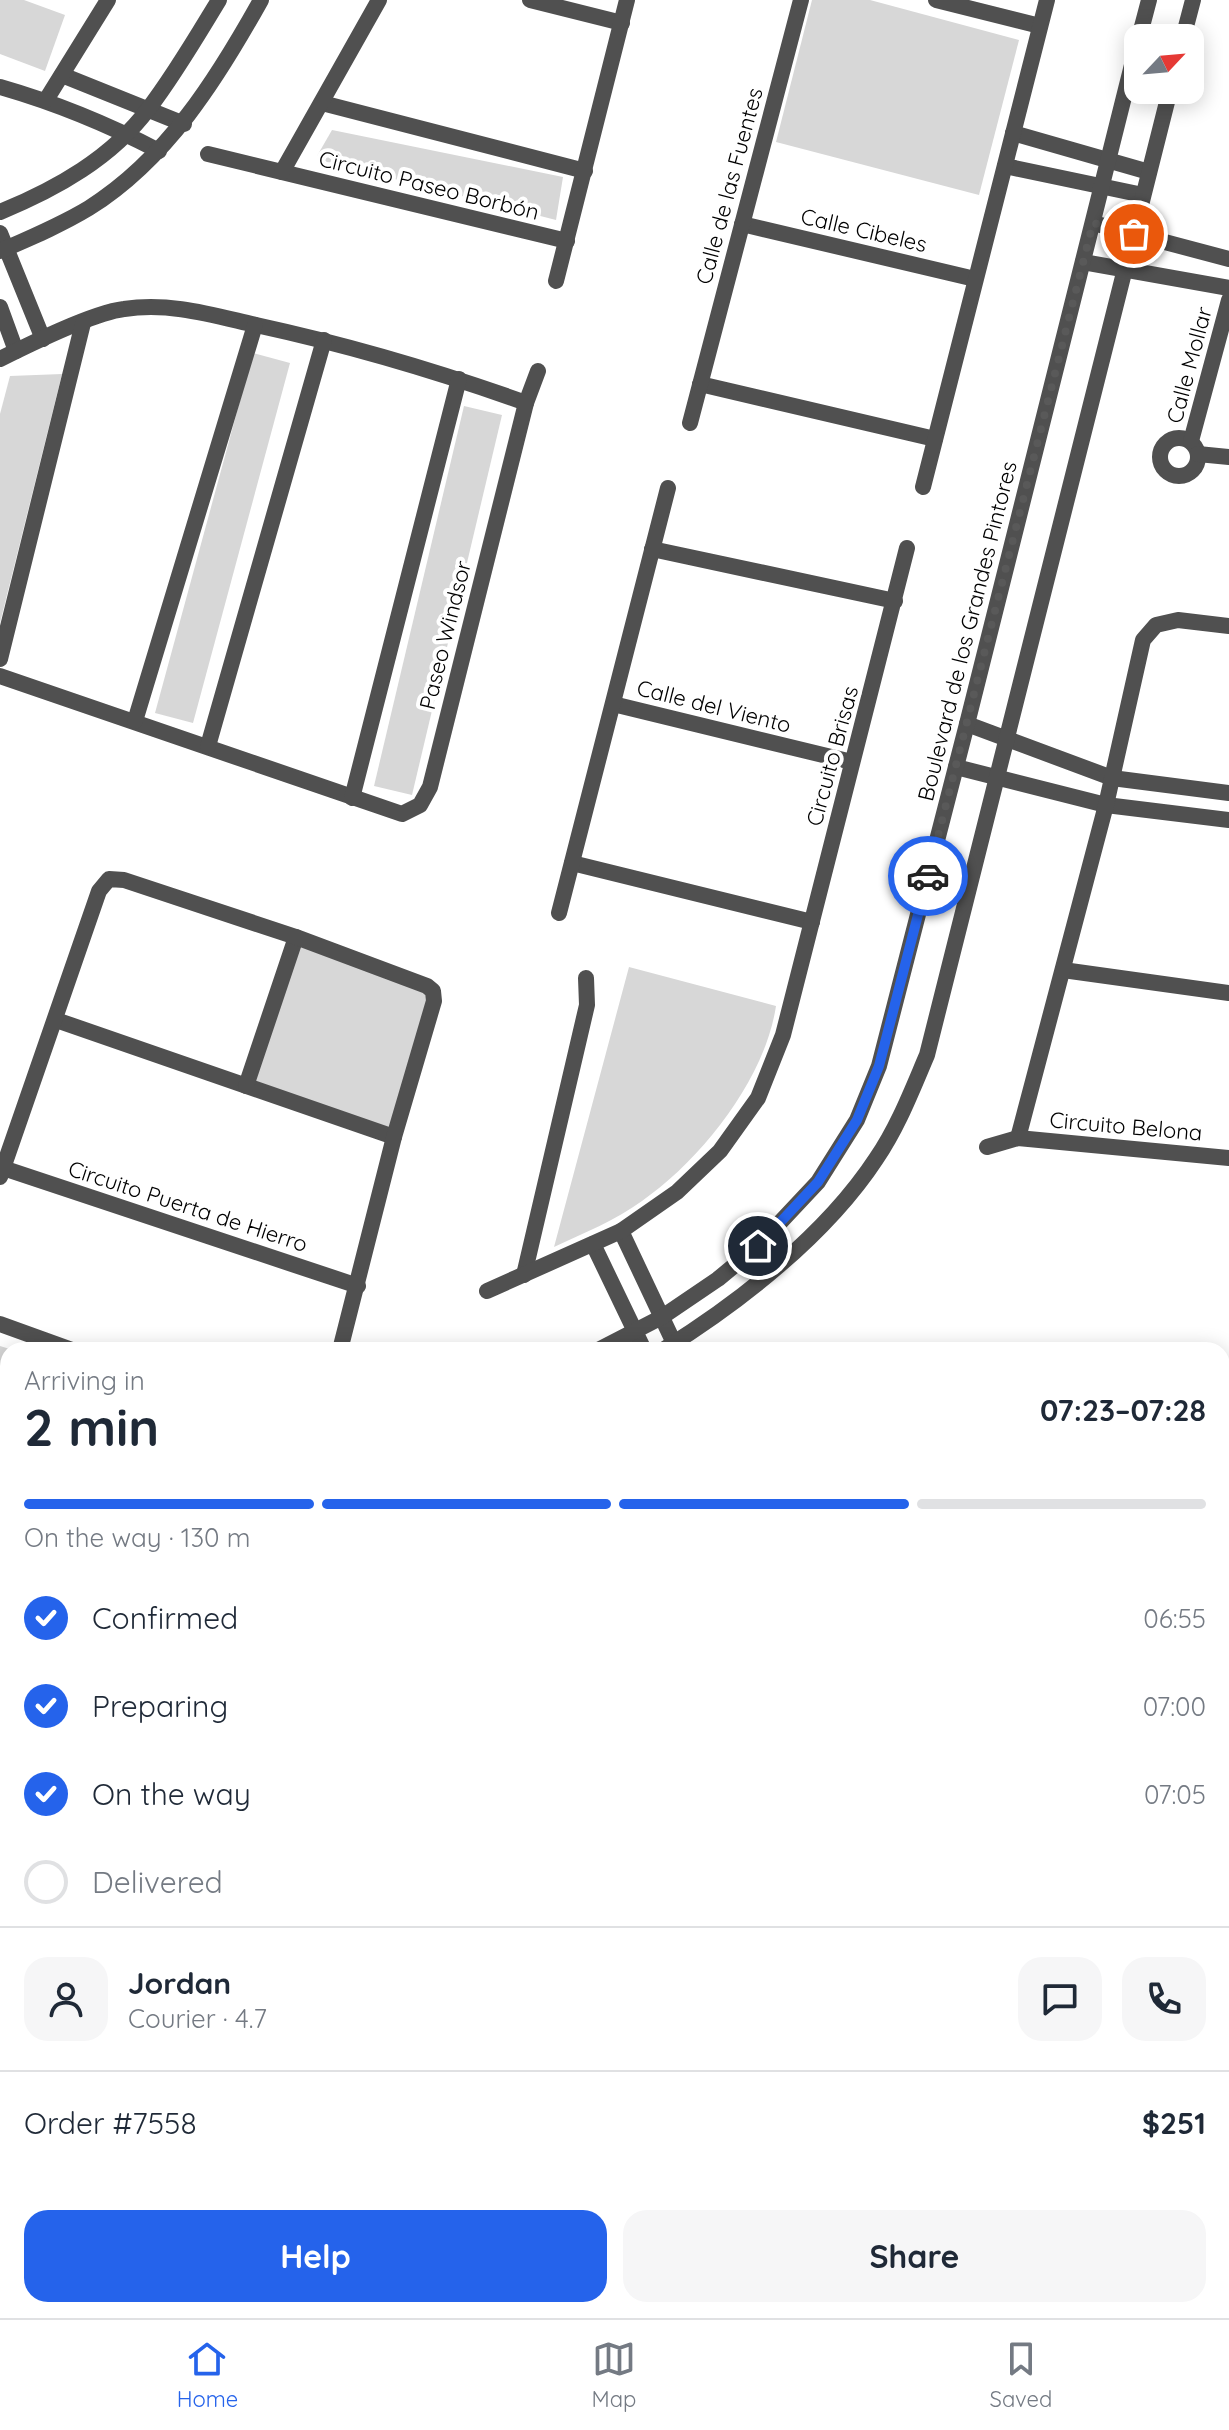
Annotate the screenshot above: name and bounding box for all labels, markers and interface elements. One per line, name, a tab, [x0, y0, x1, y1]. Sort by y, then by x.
north arrow	[1124, 24, 1204, 104]
map controls	[1124, 24, 1204, 104]
street label: Calle de las Fuentes	[689, 85, 769, 287]
street label: Circuito Paseo Borbón	[316, 144, 542, 226]
pin	[1100, 200, 1168, 268]
street label: Calle Cibeles	[798, 202, 930, 258]
icon: bag	[1112, 212, 1156, 256]
street label: Calle Mollar	[1160, 303, 1218, 426]
street label: Boulevard de los Grandes Pintores	[911, 458, 1023, 804]
street label: Paseo Windsor	[413, 557, 477, 712]
street label: Calle del Viento	[634, 673, 794, 739]
street label: Circuito Brisas	[800, 683, 864, 829]
courier	[888, 836, 968, 916]
icon: car	[906, 854, 950, 898]
street label: Circuito Belona	[1048, 1105, 1204, 1147]
street label: Circuito Puerta de Hierro	[65, 1154, 311, 1258]
pin	[724, 1212, 792, 1280]
icon: home	[736, 1224, 780, 1268]
text: Arriving in	[24, 1364, 145, 1397]
text: 07:23–07:28	[1040, 1391, 1206, 1429]
text: 2 min	[24, 1394, 159, 1459]
text: On the way · 130 m	[24, 1521, 250, 1554]
icon: check	[24, 1596, 68, 1640]
text: Confirmed	[92, 1599, 238, 1637]
text: 06:55	[1143, 1602, 1206, 1635]
icon: check	[24, 1684, 68, 1728]
text: Preparing	[92, 1687, 228, 1725]
text: 07:00	[1143, 1690, 1206, 1723]
icon: check	[24, 1772, 68, 1816]
text: On the way	[92, 1775, 251, 1813]
text: 07:05	[1144, 1778, 1206, 1811]
text: Delivered	[92, 1863, 223, 1901]
button: person	[24, 1957, 108, 2041]
button: chat	[1018, 1957, 1102, 2041]
button: phone	[1122, 1957, 1206, 2041]
text: Jordan	[128, 1964, 231, 2002]
text: Courier · 4.7	[128, 2002, 267, 2035]
text: Order #7558	[24, 2104, 197, 2142]
text: $251	[1142, 2104, 1206, 2142]
button: Help	[24, 2210, 607, 2302]
button: Share	[623, 2210, 1206, 2302]
tab: Home	[177, 2337, 238, 2413]
tab: Map	[592, 2337, 636, 2413]
tab: Saved	[990, 2337, 1052, 2413]

